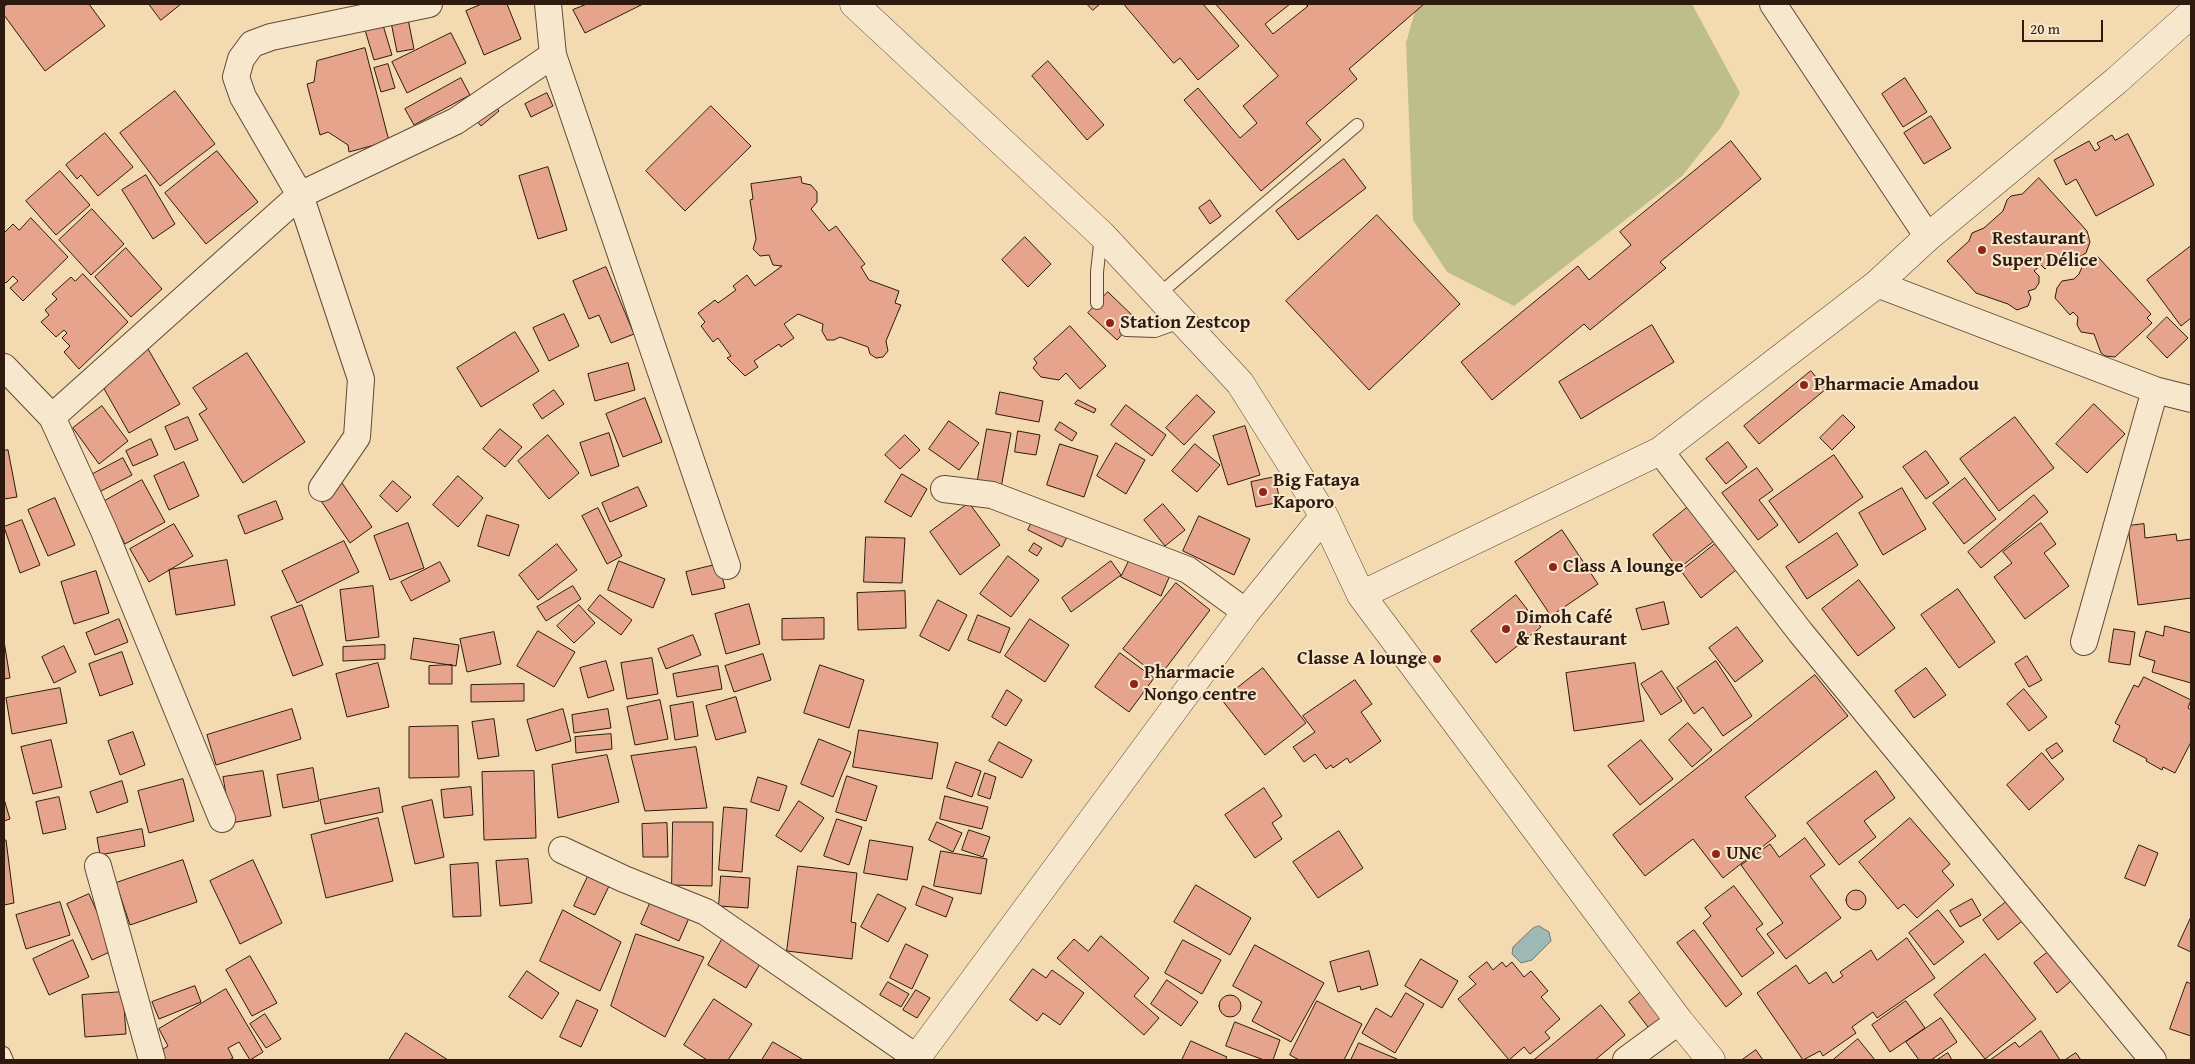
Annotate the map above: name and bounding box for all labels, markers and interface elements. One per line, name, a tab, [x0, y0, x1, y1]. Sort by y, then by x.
scale bar	[2025, 10, 2106, 42]
text: 20 m	[2030, 18, 2060, 39]
place label: Restaurant Super Délice	[1992, 228, 2098, 272]
marker: Restaurant Super Délice	[1976, 244, 1988, 256]
place label: Station Zestcop	[1120, 312, 1250, 334]
marker: Station Zestcop	[1104, 317, 1116, 329]
place label: Pharmacie Amadou	[1814, 374, 1979, 396]
marker: Pharmacie Amadou	[1798, 379, 1810, 391]
place label: Big Fataya Kaporo	[1273, 470, 1360, 514]
marker: Big Fataya Kaporo	[1257, 486, 1269, 498]
place label: Class A lounge	[1563, 556, 1684, 578]
marker: Class A lounge	[1547, 561, 1559, 573]
place label: Dimoh Café & Restaurant	[1516, 607, 1627, 651]
marker: Dimoh Café & Restaurant	[1500, 623, 1512, 635]
place label: Classe A lounge	[1297, 648, 1427, 670]
marker: Classe A lounge	[1431, 653, 1443, 665]
place label: Pharmacie Nongo centre	[1144, 662, 1257, 706]
marker: Pharmacie Nongo centre	[1128, 678, 1140, 690]
place label: UNC	[1726, 843, 1762, 865]
marker: UNC	[1710, 848, 1722, 860]

